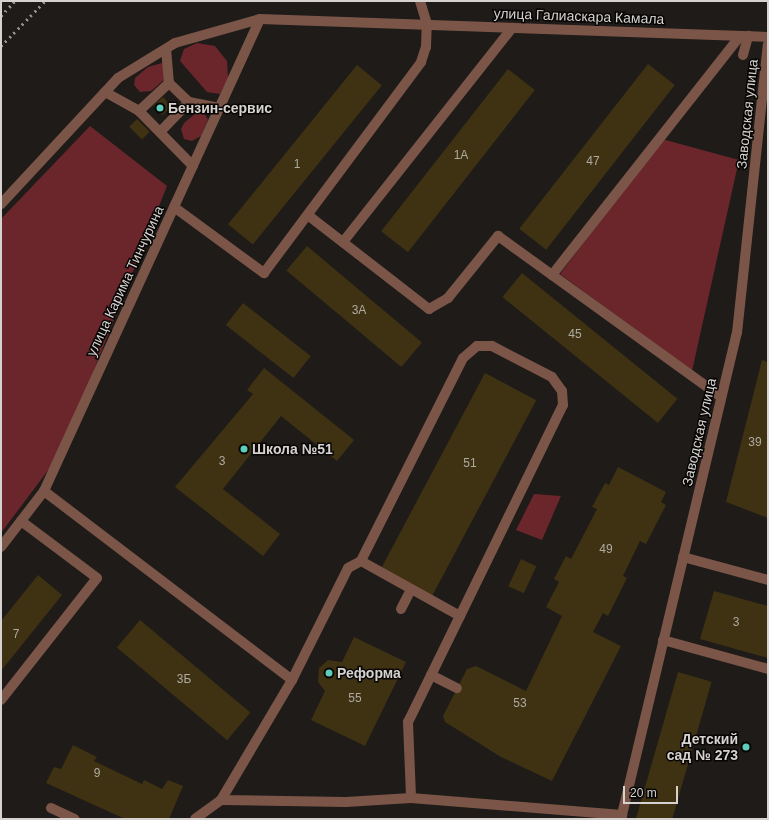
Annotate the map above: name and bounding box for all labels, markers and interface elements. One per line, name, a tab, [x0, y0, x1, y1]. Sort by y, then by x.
street label: улица Галиаскара Камала	[493, 5, 665, 27]
street label: Заводская улица	[733, 58, 761, 170]
place label: Бензин-сервис	[168, 100, 272, 116]
marker: Бензин-сервис	[155, 103, 165, 113]
house number: 1А	[454, 149, 468, 163]
house number: 47	[586, 155, 600, 169]
house number: 1	[294, 158, 300, 172]
street label: улица Карима Тинчурина	[83, 203, 167, 359]
house number: 3А	[352, 304, 366, 318]
house number: 45	[568, 328, 582, 342]
street label: Заводская улица	[678, 376, 720, 488]
house number: 39	[748, 436, 762, 450]
place label: Школа №51	[252, 441, 333, 457]
marker: Школа №51	[239, 444, 249, 454]
house number: 3	[219, 455, 225, 469]
house number: 51	[463, 457, 477, 471]
house number: 49	[599, 543, 613, 557]
house number: 3	[733, 616, 739, 630]
house number: 7	[13, 628, 19, 642]
place label: Реформа	[337, 665, 401, 681]
marker: Реформа	[324, 668, 334, 678]
house number: 3Б	[177, 673, 191, 687]
house number: 55	[348, 692, 362, 706]
house number: 53	[513, 697, 527, 711]
place label: Детский сад № 273	[667, 731, 738, 764]
marker: Детский сад № 273	[741, 742, 751, 752]
house number: 9	[94, 767, 100, 781]
scale bar	[625, 778, 680, 804]
text: 20 m	[630, 786, 657, 800]

